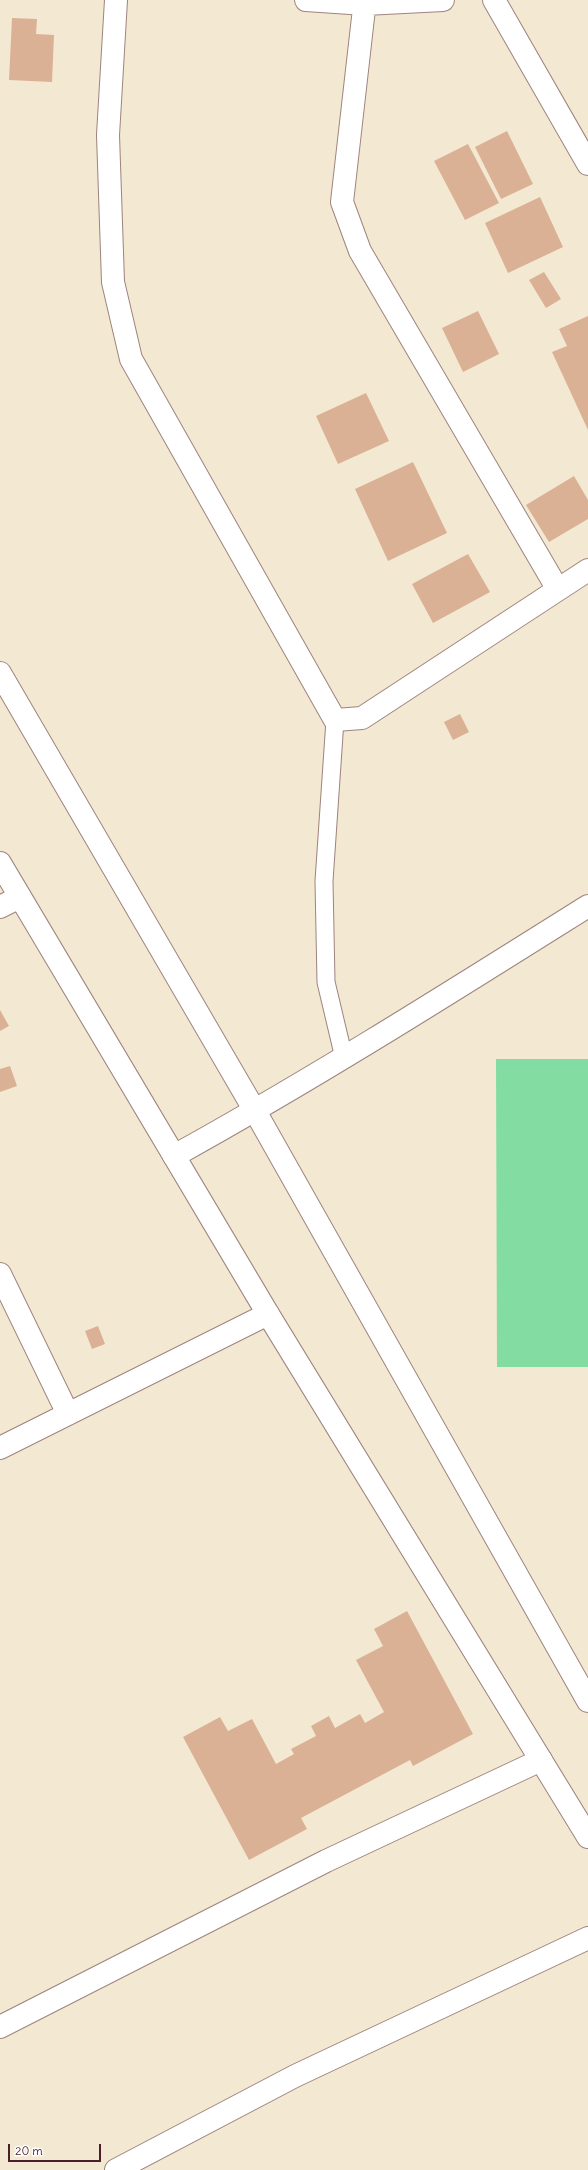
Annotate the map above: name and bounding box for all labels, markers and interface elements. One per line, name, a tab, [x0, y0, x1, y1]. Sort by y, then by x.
scale bar	[10, 2136, 103, 2162]
text: 20 m	[15, 2143, 43, 2158]

